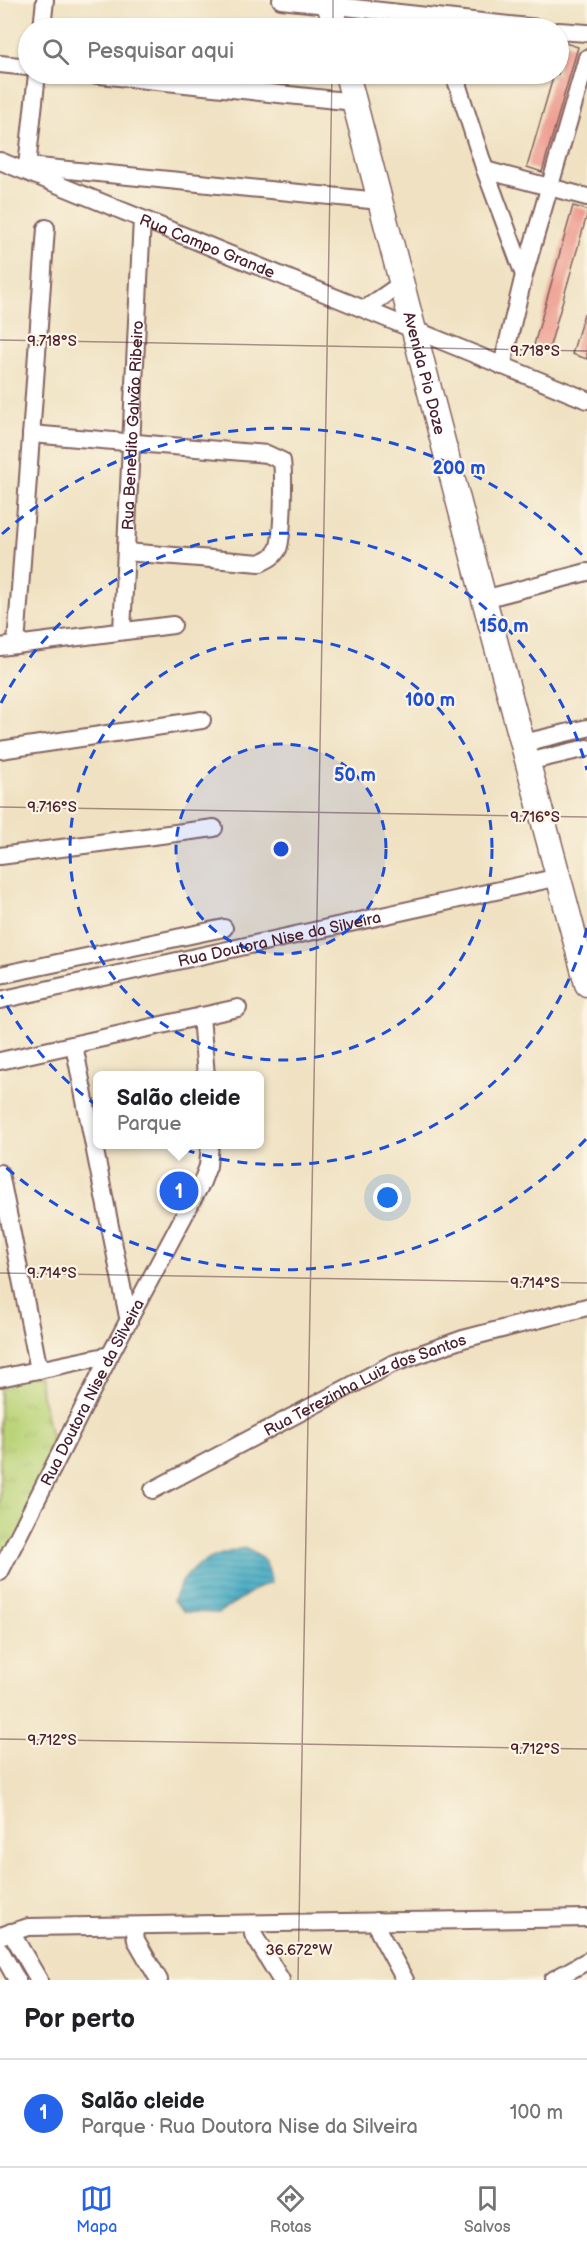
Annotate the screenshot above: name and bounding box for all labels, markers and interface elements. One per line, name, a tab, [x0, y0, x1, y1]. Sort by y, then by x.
search box	[18, 18, 569, 84]
icon: search	[39, 35, 72, 68]
text: Pesquisar aqui	[87, 38, 234, 65]
street label: Rua Campo Grande	[136, 211, 278, 283]
street label: Avenida Pio Doze	[398, 310, 449, 437]
street label: Rua Benedito Galvão Ribeiro	[119, 320, 148, 531]
text: 9.718°S	[27, 332, 77, 351]
text: 9.718°S	[510, 342, 560, 361]
text: 200 m	[432, 458, 486, 479]
text: 150 m	[479, 616, 529, 637]
text: 100 m	[405, 690, 455, 711]
text: 50 m	[334, 765, 376, 786]
text: 9.716°S	[27, 798, 77, 817]
text: 9.716°S	[510, 808, 560, 827]
centre of rings	[271, 839, 291, 859]
street label: Rua Doutora Nise da Silveira	[176, 908, 383, 972]
popup	[93, 1071, 264, 1149]
text: Salão cleide	[117, 1085, 240, 1112]
text: Parque	[117, 1112, 181, 1136]
pin: 1	[160, 1168, 198, 1214]
your location	[373, 1183, 402, 1212]
text: 9.714°S	[27, 1264, 77, 1283]
text: 9.714°S	[510, 1274, 560, 1293]
street label: Rua Doutora Nise da Silveira	[37, 1296, 149, 1489]
street label: Rua Terezinha Luiz dos Santos	[261, 1331, 469, 1441]
text: 9.712°S	[27, 1731, 77, 1750]
text: 9.712°S	[510, 1740, 560, 1759]
text: 36.672°W	[266, 1941, 333, 1960]
text: Por perto	[24, 2004, 135, 2035]
text: Salão cleide	[81, 2088, 205, 2115]
text: 1	[39, 2101, 48, 2125]
text: 100 m	[510, 2101, 563, 2125]
text: Parque · Rua Doutora Nise da Silveira	[81, 2115, 418, 2139]
tab: Mapa	[76, 2182, 117, 2237]
tab: Rotas	[270, 2182, 312, 2237]
tab: Salvos	[464, 2182, 511, 2237]

